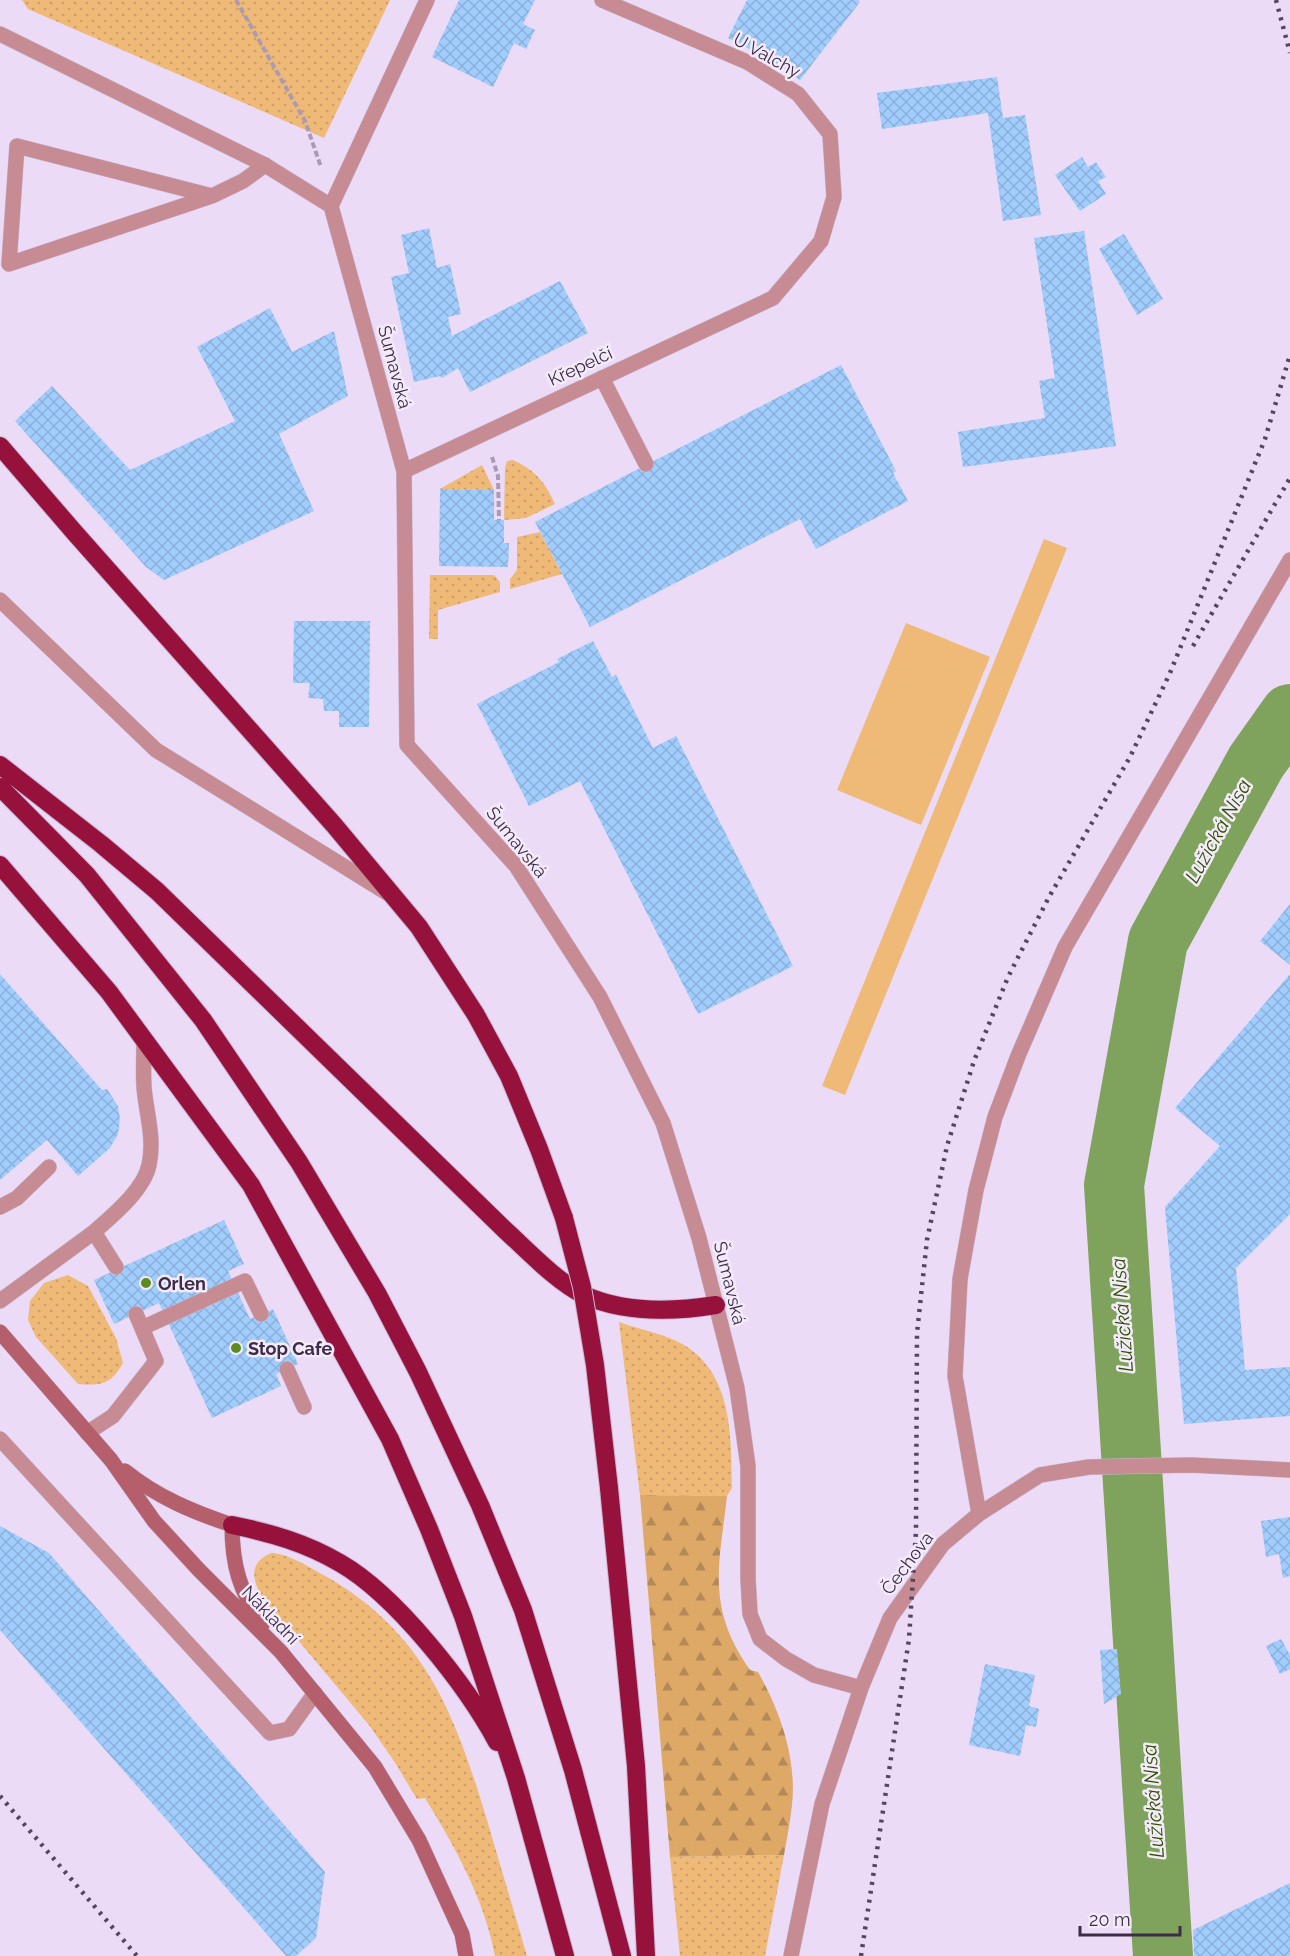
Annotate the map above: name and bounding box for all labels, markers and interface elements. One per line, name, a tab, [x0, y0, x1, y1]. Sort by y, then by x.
street label: U Valchy	[730, 28, 804, 82]
street label: Šumavská	[374, 323, 417, 411]
street label: Křepelčí	[545, 342, 616, 390]
water label: Lužická Nisa	[1180, 775, 1256, 887]
street label: Šumavská	[482, 802, 553, 882]
street label: Šumavská	[710, 1239, 751, 1327]
water label: Lužická Nisa	[1106, 1257, 1138, 1373]
place label: Orlen	[158, 1273, 206, 1294]
marker: Orlen	[139, 1276, 153, 1290]
place label: Stop Cafe	[248, 1338, 332, 1359]
marker: Stop Cafe	[229, 1341, 243, 1355]
street label: Čechova	[876, 1527, 937, 1598]
street label: Nákladní	[238, 1581, 304, 1649]
water label: Lužická Nisa	[1137, 1743, 1169, 1859]
scale bar	[1080, 1899, 1180, 1937]
text: 20 m	[1089, 1909, 1131, 1930]

